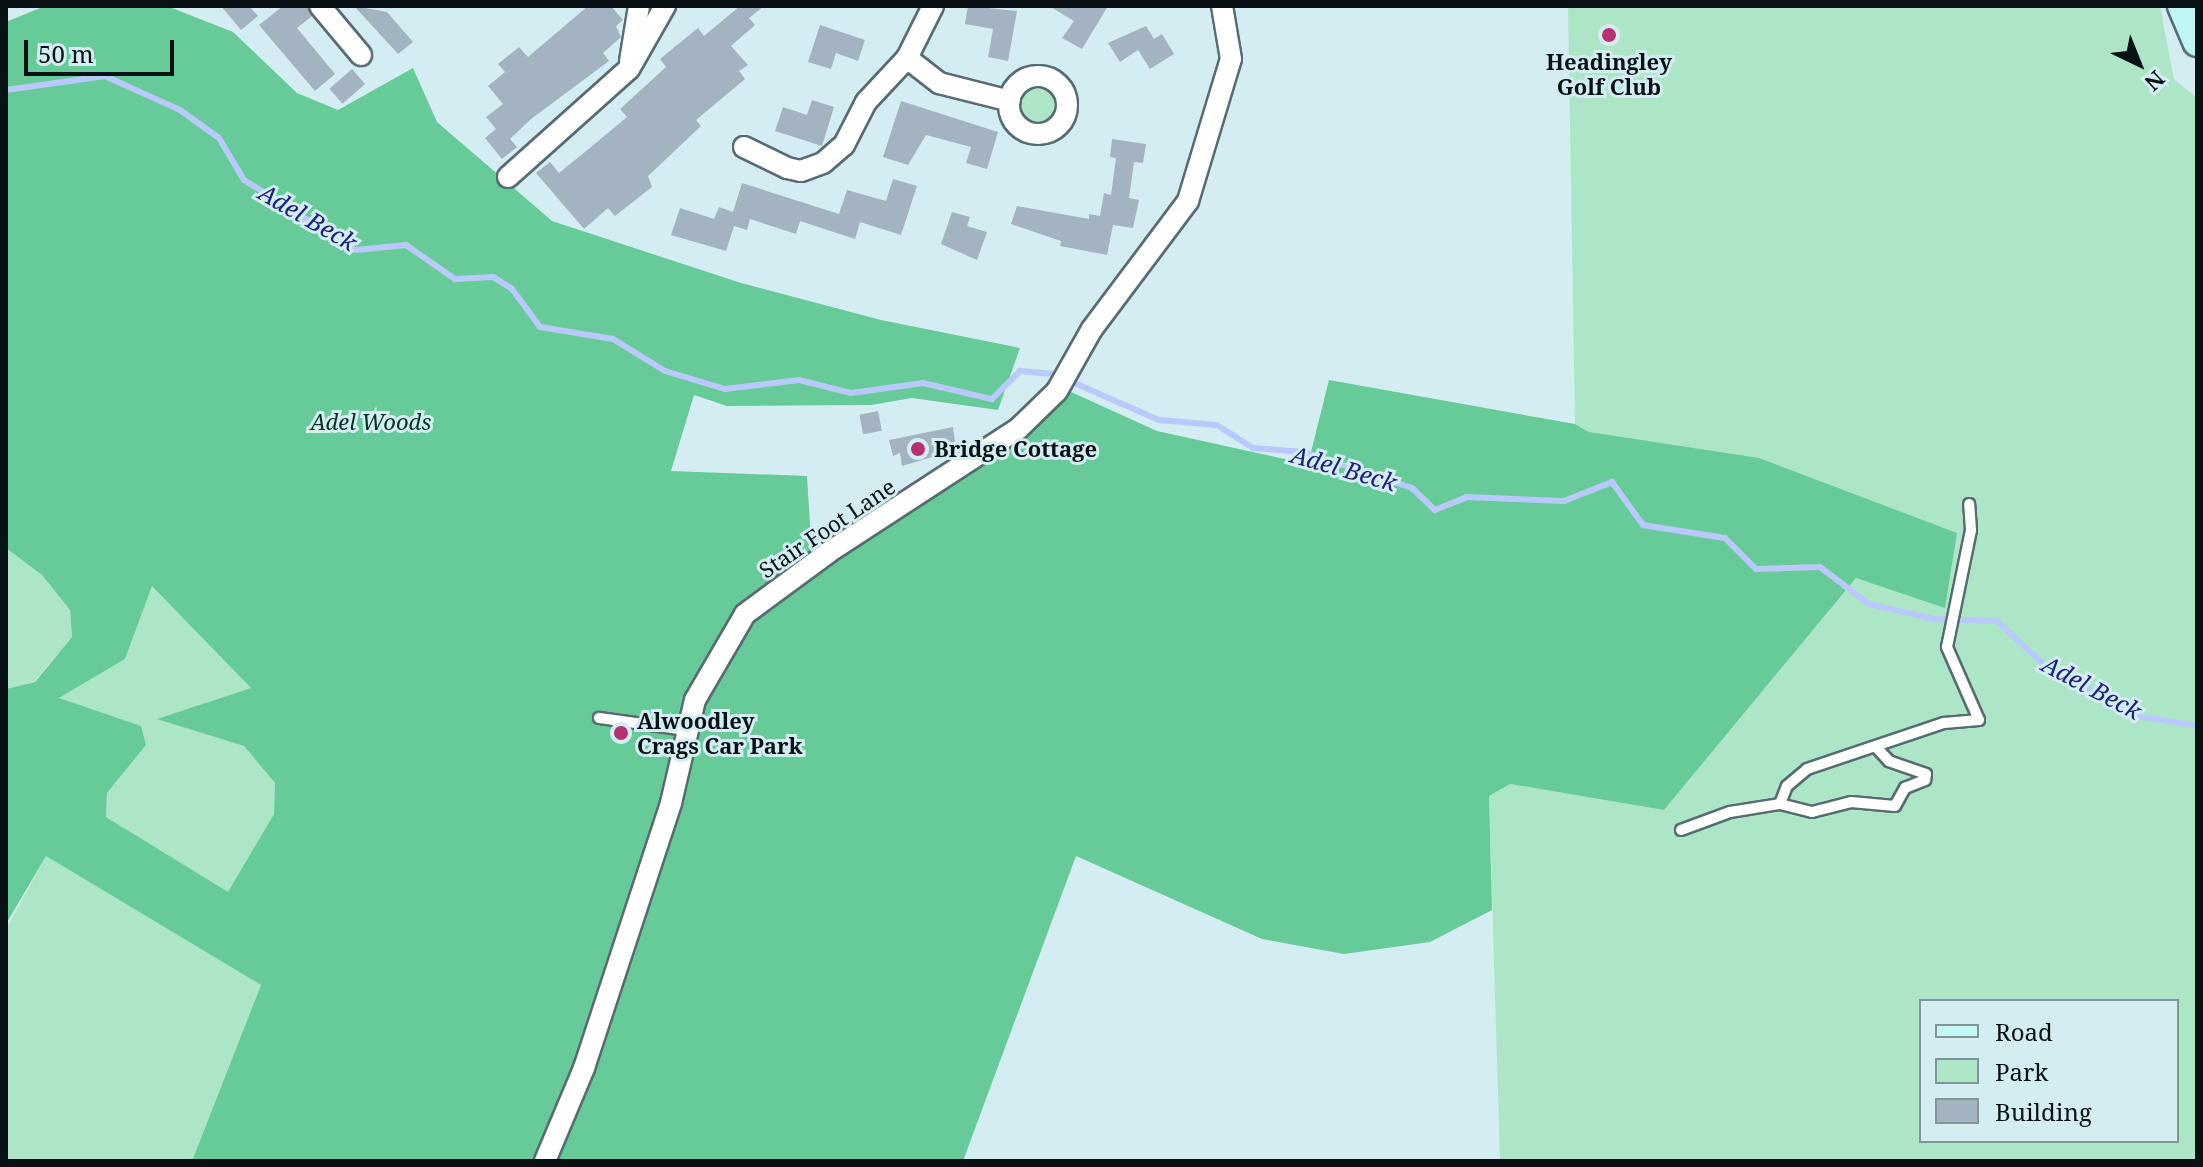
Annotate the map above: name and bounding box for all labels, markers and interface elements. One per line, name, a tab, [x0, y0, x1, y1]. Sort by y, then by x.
scale bar	[28, 24, 178, 74]
north arrow	[2099, 24, 2179, 104]
marker: Headingley Golf Club	[1600, 26, 1618, 44]
text: 50 m	[38, 37, 94, 70]
place label: Headingley Golf Club	[1546, 48, 1672, 100]
text: N	[2139, 65, 2172, 98]
water label: Adel Beck	[254, 177, 362, 257]
park label: Adel Woods	[311, 409, 431, 435]
place label: Bridge Cottage	[934, 436, 1097, 462]
water label: Adel Beck	[1288, 439, 1400, 497]
marker: Bridge Cottage	[909, 440, 927, 458]
street label: Stair Foot Lane	[754, 473, 900, 583]
water label: Adel Beck	[2037, 649, 2147, 725]
place label: Alwoodley Crags Car Park	[637, 707, 803, 758]
marker: Alwoodley Crags Car Park	[612, 724, 630, 742]
legend	[1919, 999, 2179, 1143]
text: Road	[1995, 1015, 2053, 1048]
text: Park	[1995, 1055, 2048, 1088]
text: Building	[1995, 1095, 2092, 1128]

